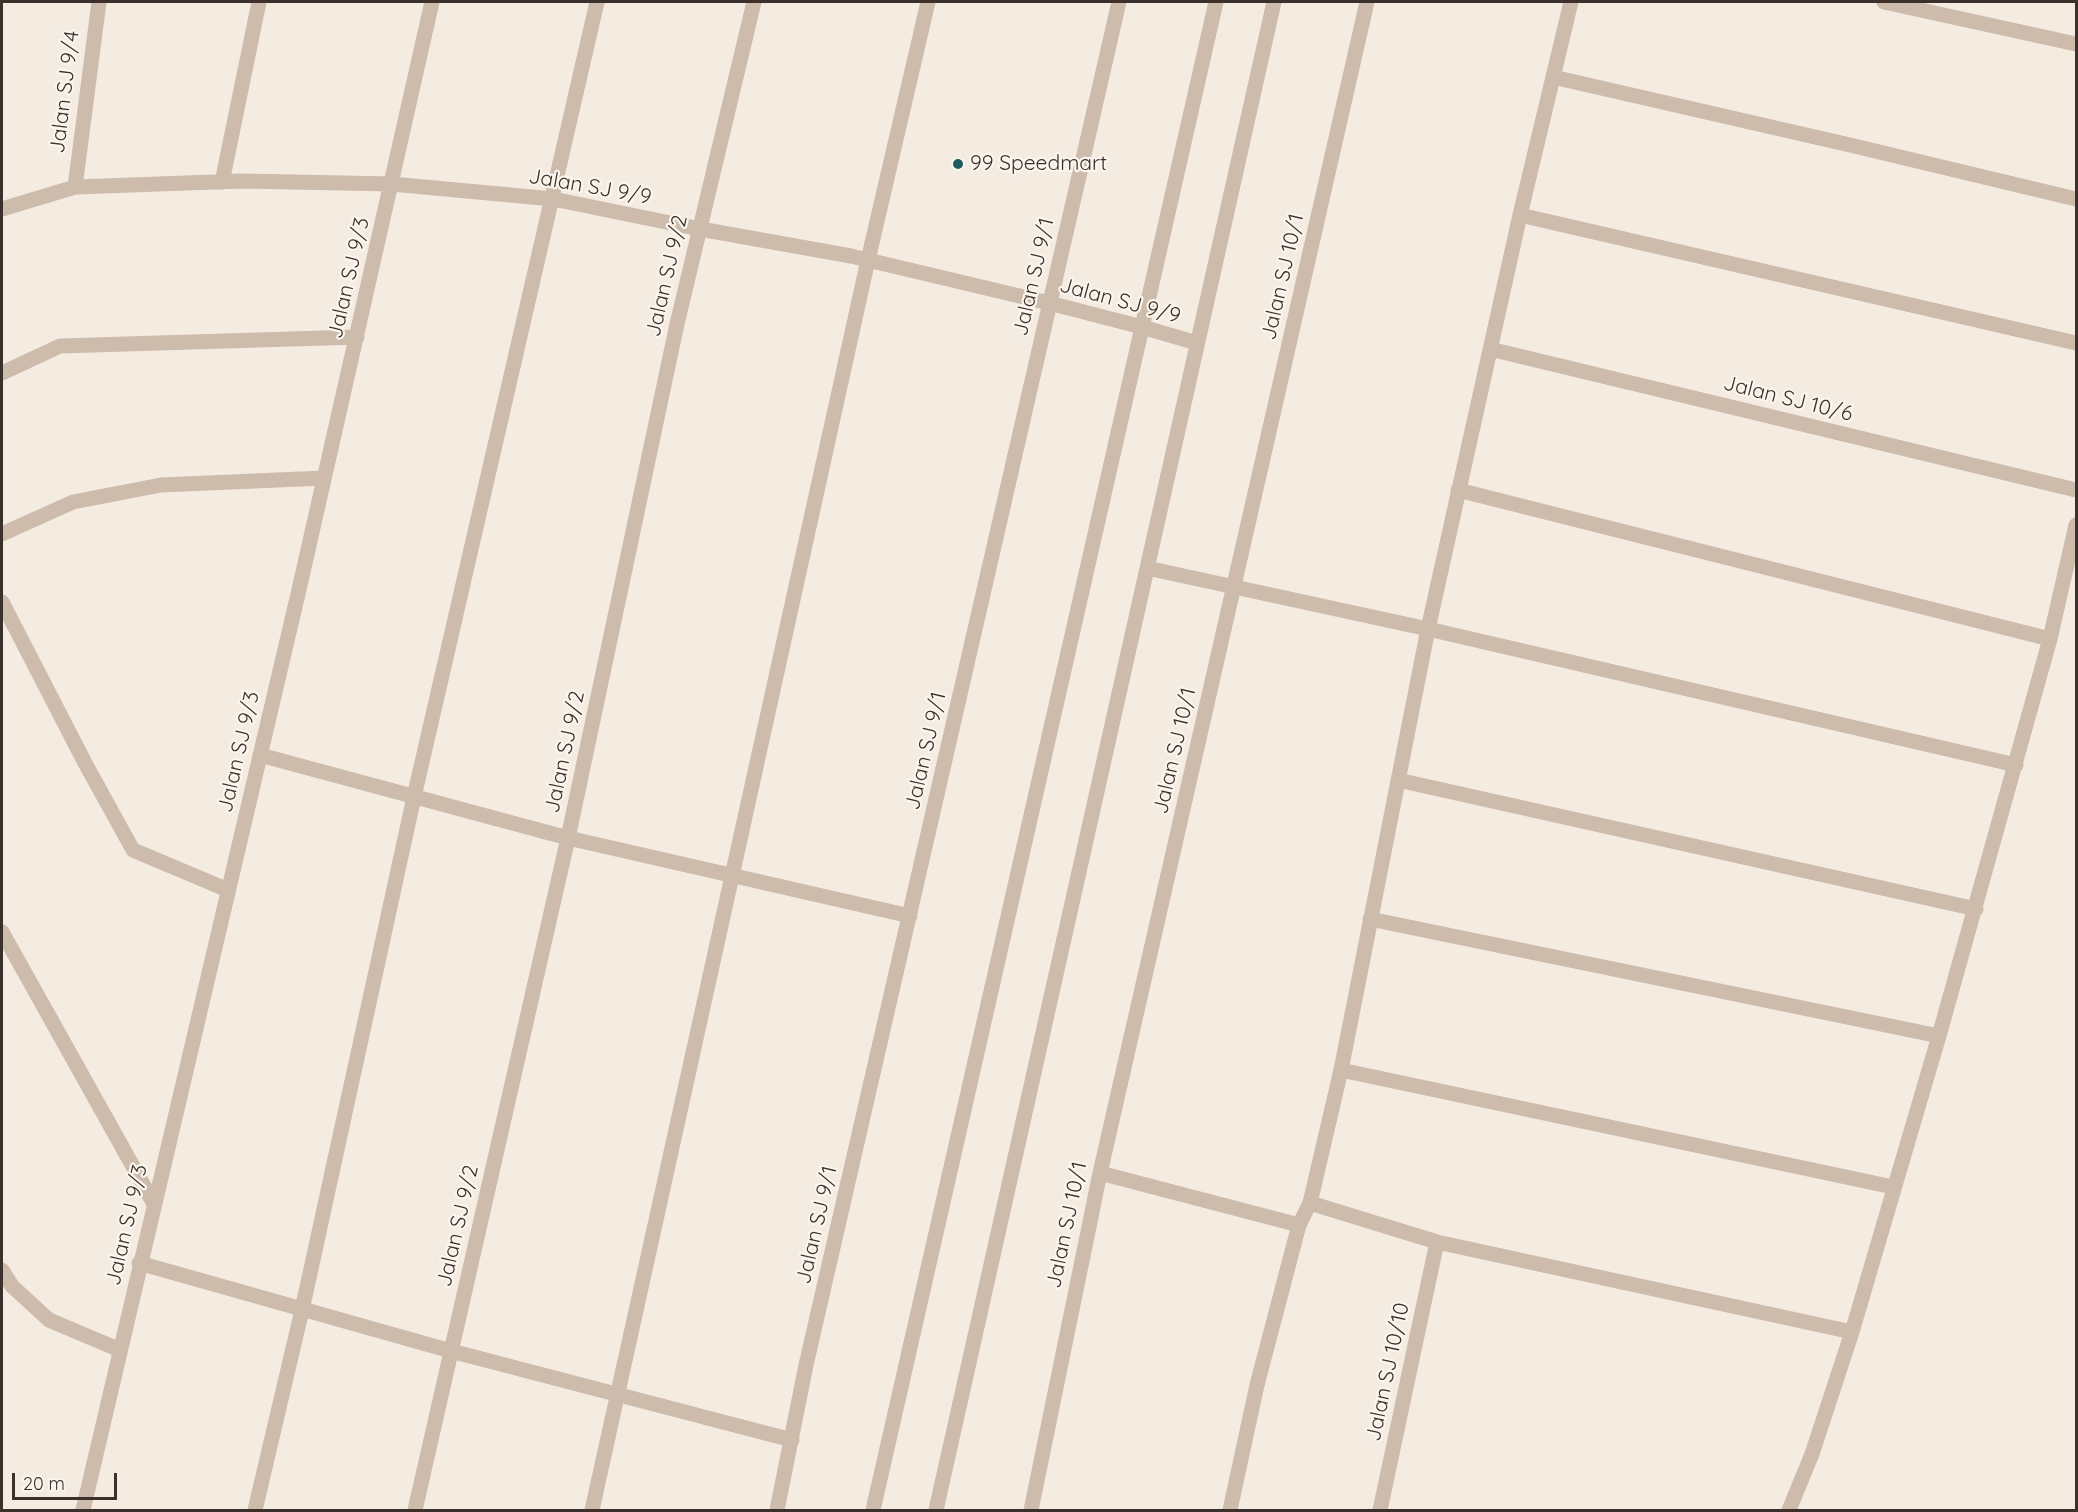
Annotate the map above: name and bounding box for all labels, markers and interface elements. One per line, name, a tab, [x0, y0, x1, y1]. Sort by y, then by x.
street label: Jalan SJ 9/4	[45, 29, 85, 155]
place label: 99 Speedmart	[970, 151, 1107, 177]
marker: 99 Speedmart	[951, 157, 965, 171]
street label: Jalan SJ 9/9	[527, 164, 653, 210]
street label: Jalan SJ 10/1	[1256, 211, 1310, 343]
street label: Jalan SJ 9/2	[641, 213, 693, 339]
street label: Jalan SJ 9/3	[323, 215, 375, 341]
street label: Jalan SJ 9/1	[1008, 216, 1060, 338]
street label: Jalan SJ 9/9	[1057, 273, 1183, 329]
street label: Jalan SJ 10/6	[1721, 371, 1855, 427]
street label: Jalan SJ 10/1	[1148, 685, 1202, 817]
street label: Jalan SJ 9/3	[213, 689, 265, 815]
street label: Jalan SJ 9/2	[540, 689, 590, 815]
street label: Jalan SJ 9/1	[900, 690, 952, 812]
street label: Jalan SJ 10/1	[1041, 1159, 1093, 1291]
street label: Jalan SJ 9/3	[101, 1162, 153, 1288]
street label: Jalan SJ 9/2	[432, 1163, 484, 1289]
street label: Jalan SJ 9/1	[791, 1164, 843, 1286]
street label: Jalan SJ 10/10	[1361, 1300, 1415, 1444]
scale bar	[15, 1461, 120, 1499]
text: 20 m	[23, 1472, 65, 1495]

